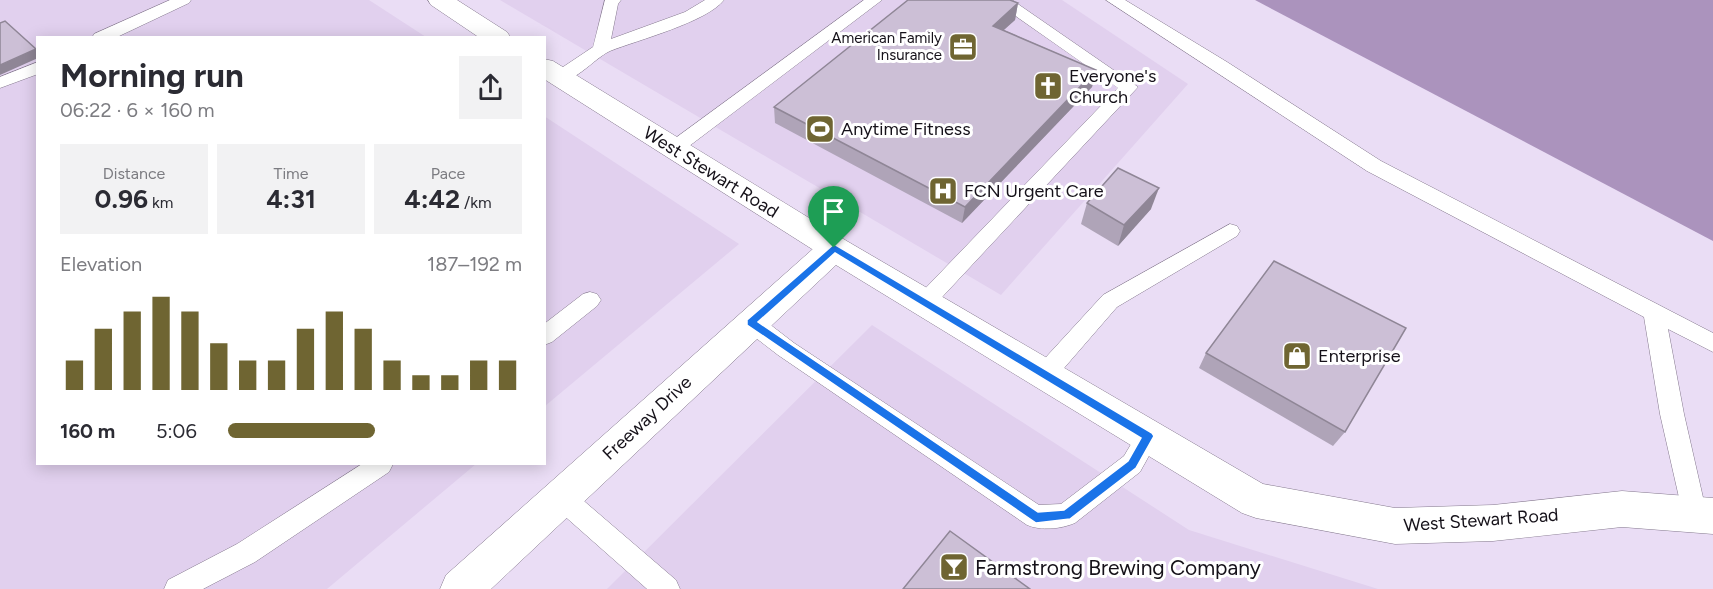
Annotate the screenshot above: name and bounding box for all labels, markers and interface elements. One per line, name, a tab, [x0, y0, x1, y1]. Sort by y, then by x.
place label: American Family Insurance	[831, 29, 942, 64]
office icon: American Family Insurance	[947, 31, 979, 63]
text: Morning run	[60, 56, 244, 95]
button: share	[459, 56, 522, 119]
place label: Everyone's Church	[1069, 65, 1156, 108]
church icon: Everyone's Church	[1032, 70, 1064, 102]
text: 06:22 · 6 × 160 m	[60, 98, 215, 122]
sports icon: Anytime Fitness	[804, 113, 836, 145]
place label: Anytime Fitness	[841, 118, 971, 140]
street label: West Stewart Road	[639, 122, 783, 222]
text: Distance	[103, 164, 165, 183]
text: Time	[274, 164, 308, 183]
text: Pace	[431, 164, 465, 183]
hospital icon: FCN Urgent Care	[927, 175, 959, 207]
place label: FCN Urgent Care	[964, 180, 1104, 202]
text: 0.96	[95, 183, 148, 215]
text: 4:31	[266, 183, 316, 215]
text: 4:42	[404, 183, 460, 215]
pin	[808, 186, 859, 248]
text: km	[148, 193, 173, 212]
text: /km	[460, 193, 492, 212]
icon: arrive	[817, 195, 850, 228]
text: Elevation	[60, 252, 142, 276]
text: 187–192 m	[427, 252, 522, 276]
shop icon: Enterprise	[1281, 340, 1313, 372]
place label: Enterprise	[1318, 345, 1401, 367]
street label: Freeway Drive	[598, 371, 696, 465]
text: 160 m	[60, 419, 115, 443]
text: 5:06	[156, 419, 197, 443]
street label: West Stewart Road	[1403, 504, 1559, 536]
bar icon: Farmstrong Brewing Company	[938, 551, 970, 583]
place label: Farmstrong Brewing Company	[975, 555, 1261, 580]

